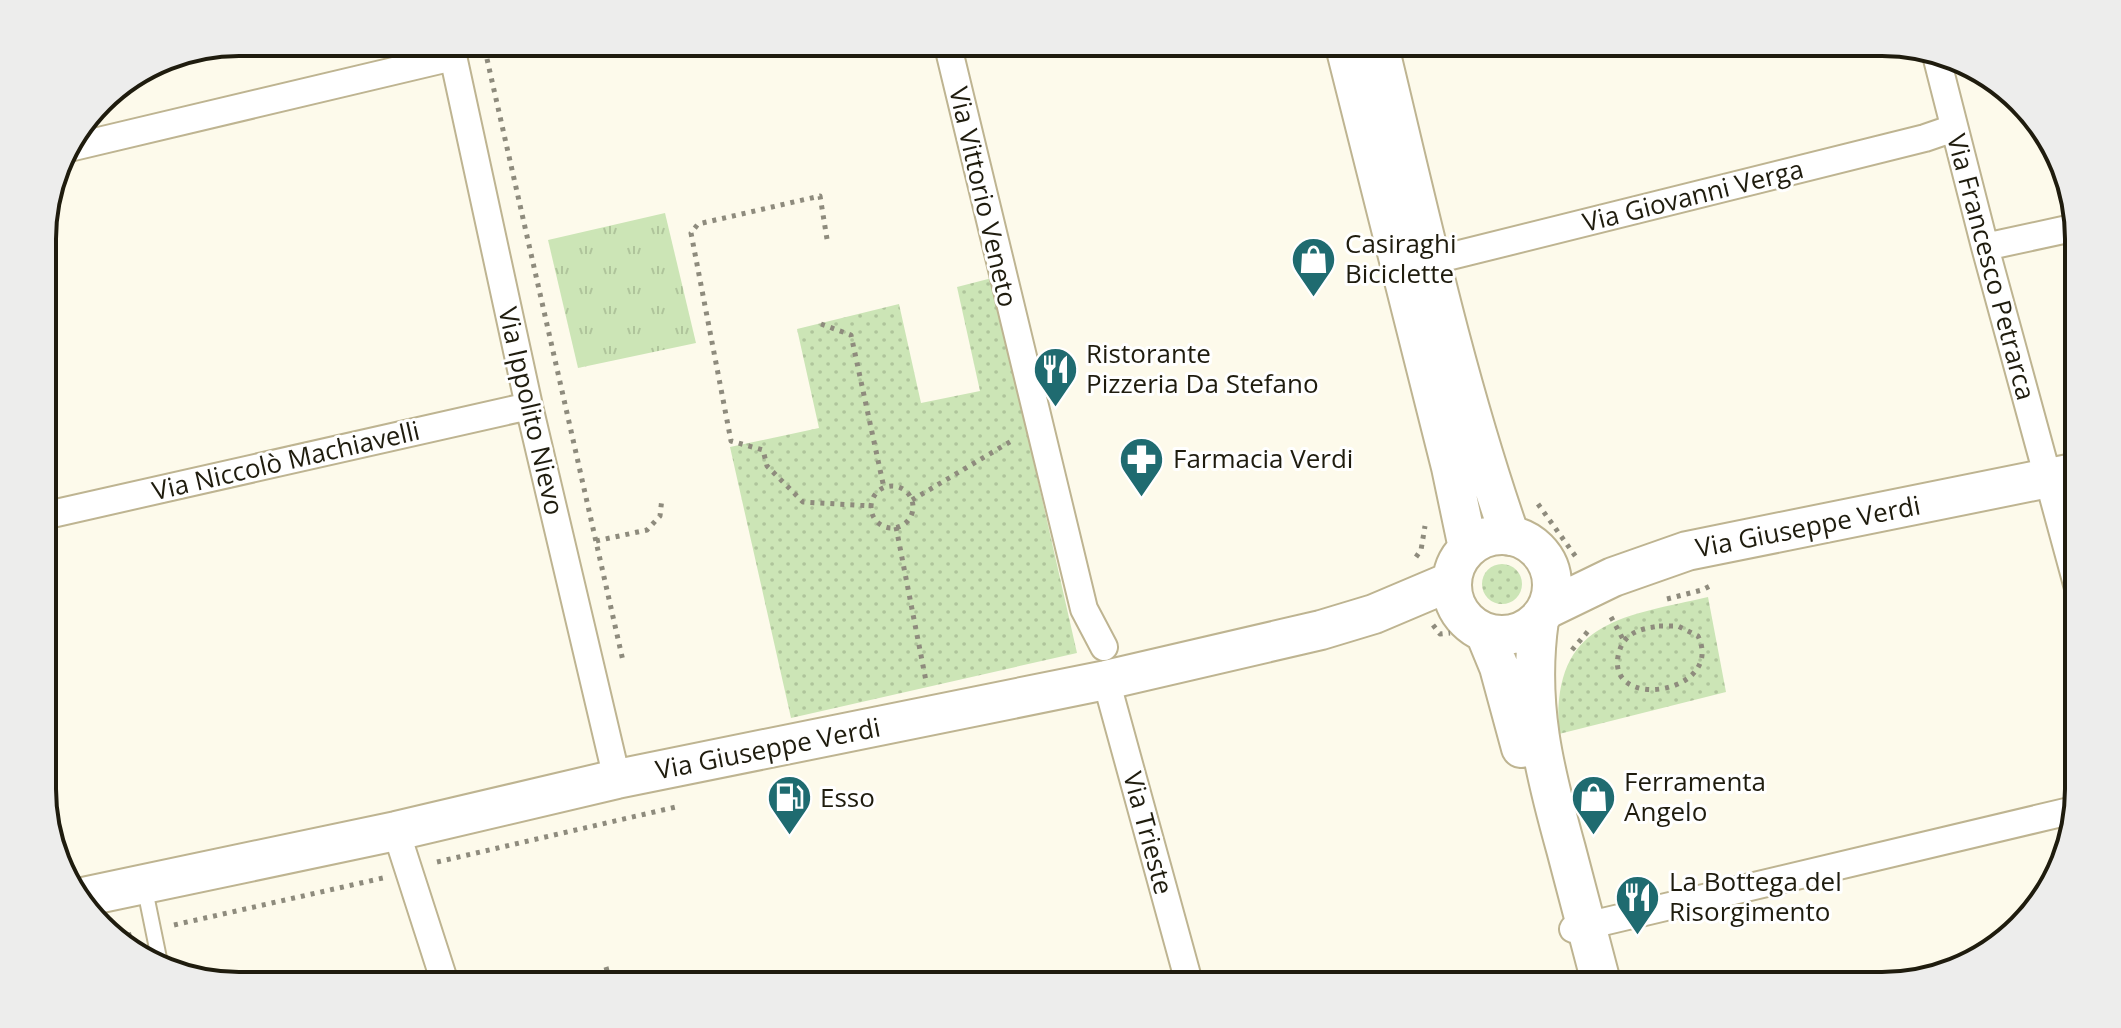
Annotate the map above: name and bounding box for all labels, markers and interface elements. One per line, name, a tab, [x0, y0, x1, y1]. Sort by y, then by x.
street label: Via Vittorio Veneto	[941, 83, 1027, 310]
street label: Via Francesco Petrarca	[1939, 130, 2045, 404]
street label: Via Giovanni Verga	[1579, 150, 1807, 240]
place label: Casiraghi Biciclette	[1345, 225, 1456, 291]
shop icon: Casiraghi Biciclette	[1290, 235, 1338, 298]
street label: Via Ippolito Nievo	[491, 303, 573, 518]
place label: Ristorante Pizzeria Da Stefano	[1086, 335, 1319, 401]
restaurant icon: Ristorante Pizzeria Da Stefano	[1031, 345, 1079, 408]
street label: Via Niccolò Machiavelli	[149, 412, 423, 508]
pharmacy icon: Farmacia Verdi	[1118, 435, 1166, 498]
place label: Farmacia Verdi	[1173, 440, 1353, 476]
street label: Via Giuseppe Verdi	[1692, 487, 1923, 565]
street label: Via Giuseppe Verdi	[652, 709, 883, 787]
place label: Ferramenta Angelo	[1624, 763, 1766, 829]
street label: Via Trieste	[1115, 767, 1183, 898]
shop icon: Ferramenta Angelo	[1569, 773, 1617, 836]
fuel station icon: Esso	[765, 774, 813, 837]
place label: Esso	[820, 779, 875, 815]
place label: La Bottega del Risorgimento	[1669, 863, 1842, 929]
restaurant icon: La Bottega del Risorgimento	[1614, 873, 1662, 936]

